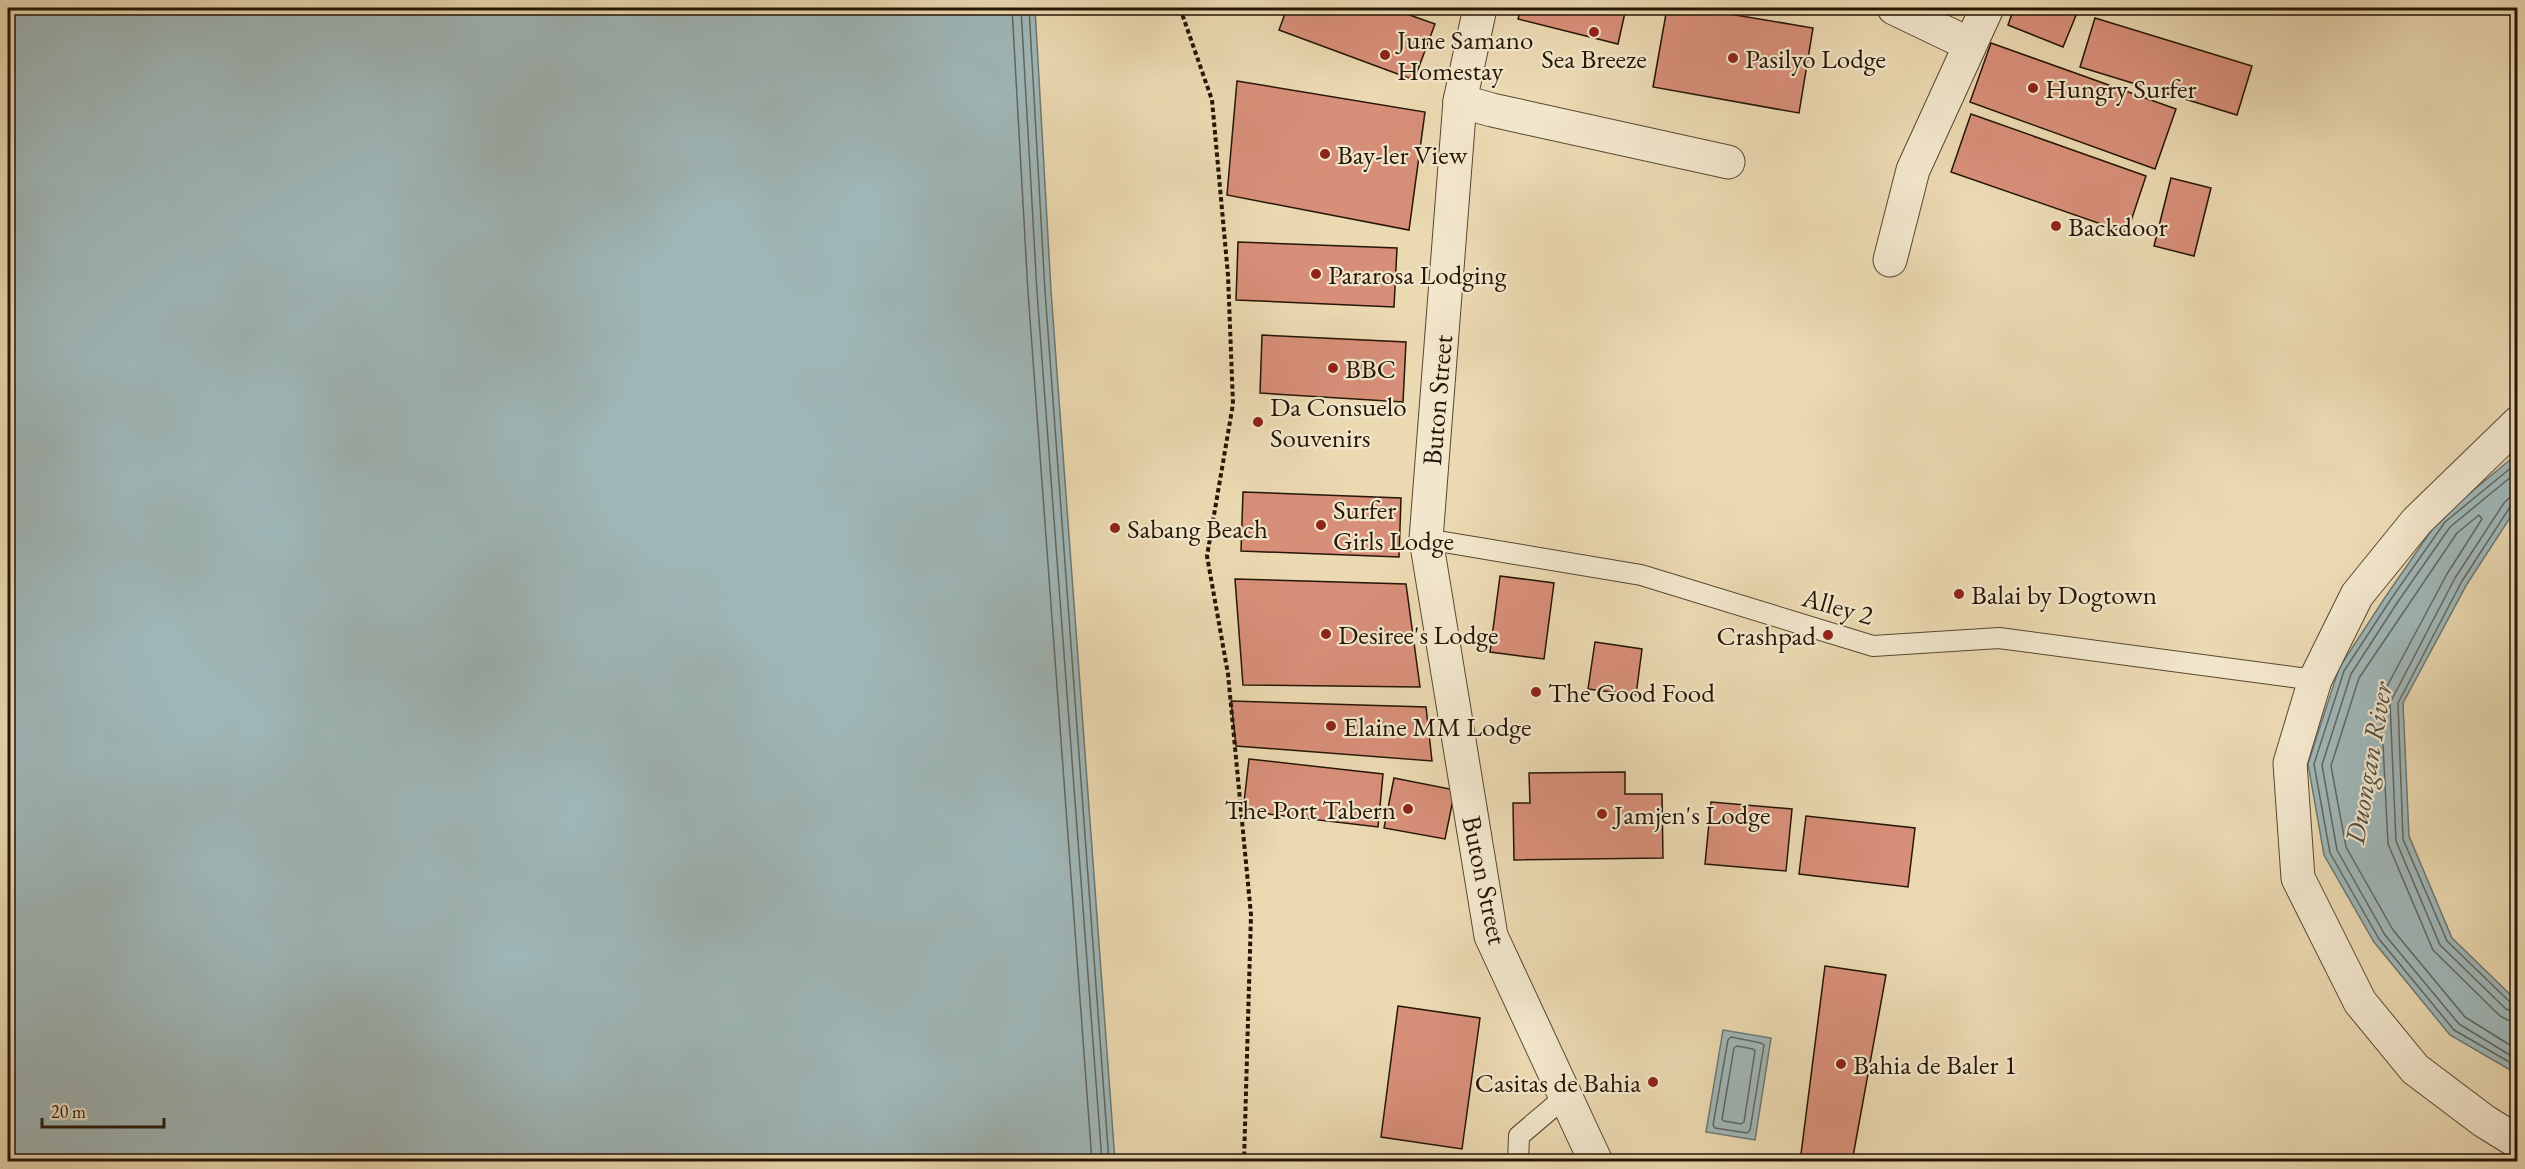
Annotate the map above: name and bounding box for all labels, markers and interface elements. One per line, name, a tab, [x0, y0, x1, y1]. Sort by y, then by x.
place label: June Samano Homestay	[1395, 22, 1533, 88]
marker: Sea Breeze	[1587, 25, 1601, 39]
place label: Sea Breeze	[1541, 41, 1647, 76]
place label: Pasilyo Lodge	[1745, 41, 1886, 76]
marker: June Samano Homestay	[1378, 48, 1392, 62]
marker: Pasilyo Lodge	[1726, 51, 1740, 65]
place label: Hungry Surfer	[2045, 71, 2197, 106]
marker: Hungry Surfer	[2026, 81, 2040, 95]
place label: Bay-ler View	[1337, 137, 1468, 172]
marker: Bay-ler View	[1318, 147, 1332, 161]
place label: Backdoor	[2068, 209, 2168, 244]
marker: Backdoor	[2049, 219, 2063, 233]
place label: Pararosa Lodging	[1328, 257, 1507, 292]
marker: Pararosa Lodging	[1309, 267, 1323, 281]
street label: Buton Street	[1414, 333, 1460, 467]
place label: BBC	[1345, 351, 1396, 386]
marker: BBC	[1326, 361, 1340, 375]
place label: Da Consuelo Souvenirs	[1270, 389, 1407, 455]
marker: Da Consuelo Souvenirs	[1251, 415, 1265, 429]
place label: Surfer Girls Lodge	[1333, 492, 1454, 558]
place label: Sabang Beach	[1127, 511, 1268, 546]
marker: Surfer Girls Lodge	[1314, 518, 1328, 532]
marker: Sabang Beach	[1108, 521, 1122, 535]
place label: Balai by Dogtown	[1971, 577, 2157, 612]
street label: Alley 2	[1797, 579, 1878, 633]
marker: Balai by Dogtown	[1952, 587, 1966, 601]
place label: Desiree's Lodge	[1338, 617, 1499, 652]
place label: Crashpad	[1717, 618, 1816, 653]
marker: Desiree's Lodge	[1319, 627, 1333, 641]
marker: Crashpad	[1821, 628, 1835, 642]
place label: The Good Food	[1548, 675, 1715, 710]
water label: Duongan River	[2336, 678, 2400, 848]
marker: The Good Food	[1529, 685, 1543, 699]
place label: Elaine MM Lodge	[1343, 709, 1531, 744]
marker: Elaine MM Lodge	[1324, 719, 1338, 733]
place label: The Port Tabern	[1225, 792, 1396, 827]
place label: Jamjen's Lodge	[1612, 797, 1770, 832]
marker: The Port Tabern	[1401, 802, 1415, 816]
marker: Jamjen's Lodge	[1595, 807, 1609, 821]
street label: Buton Street	[1454, 812, 1516, 948]
place label: Bahia de Baler 1	[1853, 1047, 2017, 1082]
marker: Bahia de Baler 1	[1834, 1057, 1848, 1071]
place label: Casitas de Bahia	[1475, 1065, 1641, 1100]
marker: Casitas de Bahia	[1646, 1075, 1660, 1089]
scale bar	[42, 1091, 164, 1129]
text: 20 m	[51, 1100, 86, 1123]

